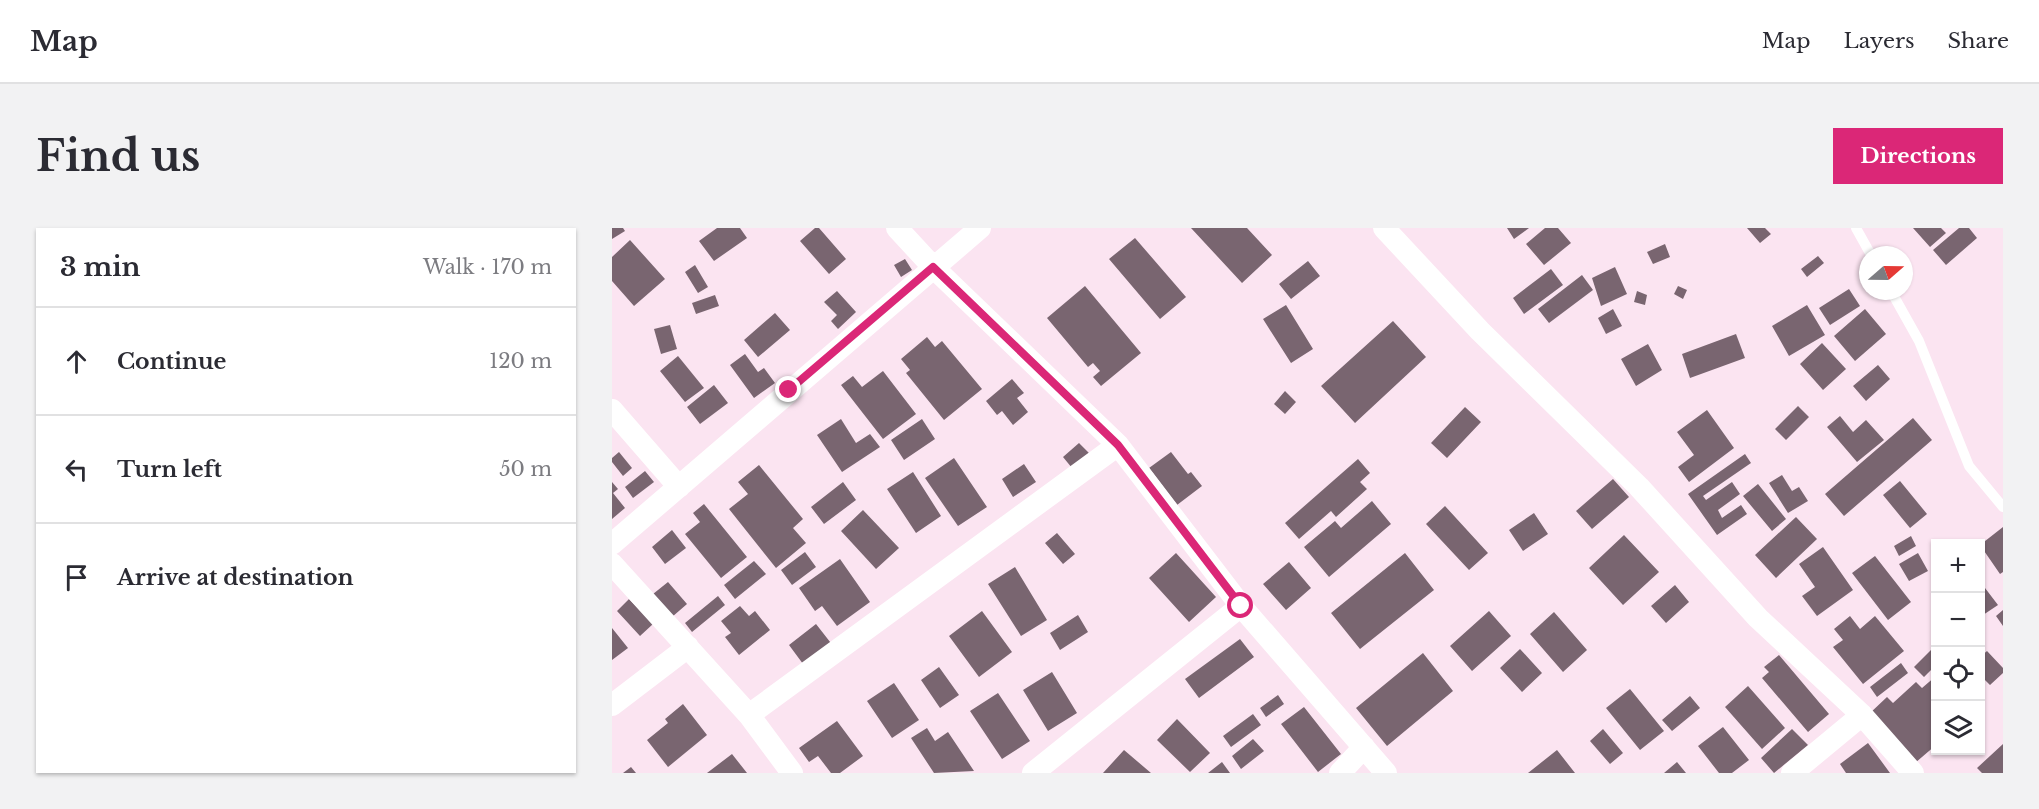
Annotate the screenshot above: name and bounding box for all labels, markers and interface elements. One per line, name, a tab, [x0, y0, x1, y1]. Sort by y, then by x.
text: Map	[30, 24, 98, 59]
text: Map	[1762, 28, 1811, 54]
text: Layers	[1844, 28, 1915, 54]
text: Share	[1948, 28, 2009, 54]
button: Directions	[1833, 128, 2003, 184]
text: Find us	[36, 130, 200, 182]
north arrow	[1859, 246, 1913, 300]
text: 3 min	[60, 251, 141, 283]
text: Walk · 170 m	[423, 255, 552, 279]
icon: ahead	[60, 345, 93, 378]
text: Continue	[117, 348, 226, 375]
text: 120 m	[489, 349, 552, 373]
route end	[775, 376, 801, 402]
icon: left	[60, 453, 93, 486]
text: Turn left	[117, 456, 222, 483]
text: 50 m	[499, 457, 552, 481]
map controls	[1931, 539, 1985, 755]
button: +	[1931, 539, 1985, 593]
icon: arrive	[60, 561, 93, 594]
text: Arrive at destination	[117, 564, 354, 591]
route start	[1227, 592, 1253, 618]
button: −	[1931, 593, 1985, 647]
button: locate	[1931, 647, 1985, 701]
button: layers	[1931, 701, 1985, 755]

